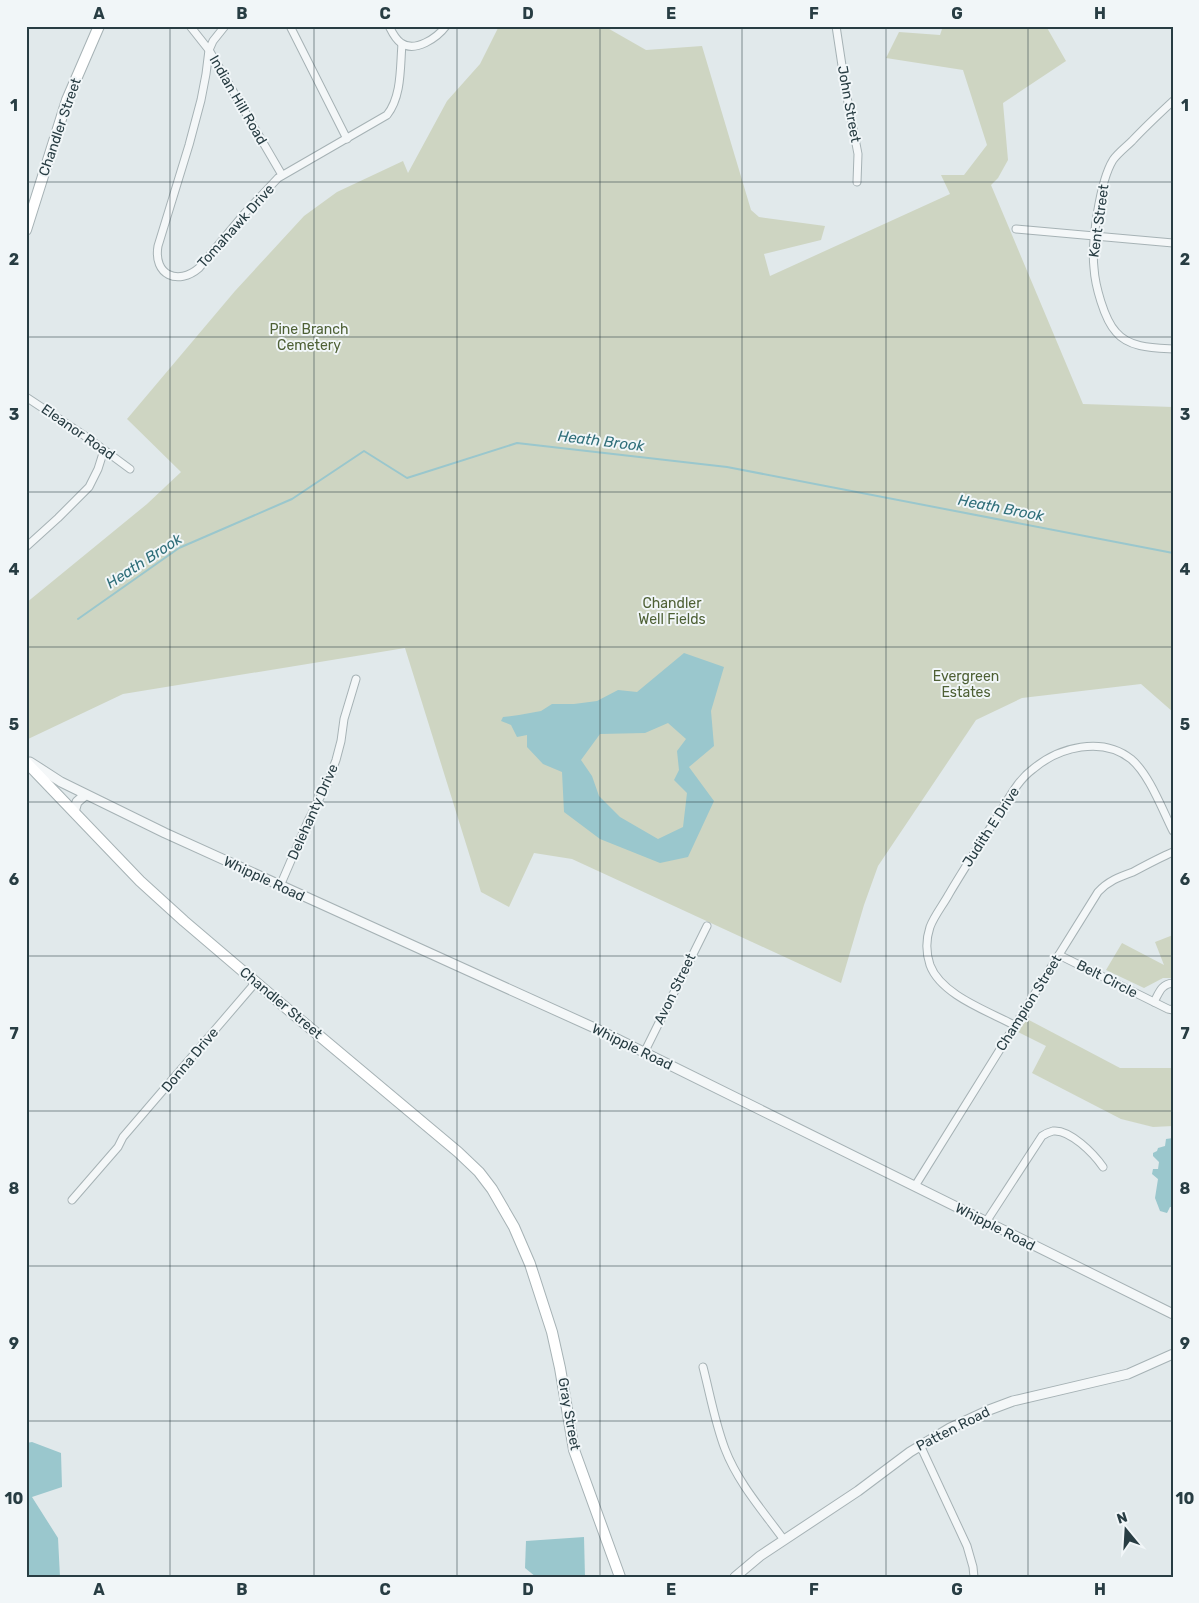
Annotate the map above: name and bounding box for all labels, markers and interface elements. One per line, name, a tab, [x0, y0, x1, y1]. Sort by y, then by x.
text: A	[93, 4, 105, 23]
text: B	[236, 4, 248, 23]
text: C	[379, 4, 391, 23]
text: D	[522, 4, 534, 23]
text: E	[666, 4, 676, 23]
text: F	[809, 4, 819, 23]
text: G	[951, 4, 963, 23]
text: H	[1094, 4, 1106, 23]
street label: Indian Hill Road	[206, 52, 270, 148]
street label: John Street	[834, 64, 864, 144]
street label: Chandler Street	[35, 75, 85, 178]
text: 1	[10, 96, 18, 115]
text: 1	[1181, 96, 1189, 115]
street label: Tomahawk Drive	[194, 181, 278, 271]
street label: Kent Street	[1085, 183, 1113, 259]
text: 2	[9, 250, 19, 269]
text: 2	[1180, 250, 1190, 269]
park label: Pine Branch Cemetery	[269, 321, 349, 354]
street label: Eleanor Road	[38, 400, 118, 464]
text: 3	[9, 405, 19, 424]
text: 3	[1180, 405, 1190, 424]
water label: Heath Brook	[557, 427, 646, 455]
water label: Heath Brook	[957, 491, 1046, 525]
water label: Heath Brook	[103, 530, 186, 592]
text: 4	[9, 560, 20, 579]
text: 4	[1180, 560, 1191, 579]
park label: Chandler Well Fields	[638, 595, 706, 628]
park label: Evergreen Estates	[933, 668, 999, 701]
text: 5	[9, 715, 19, 734]
text: 5	[1180, 715, 1190, 734]
street label: Delehanty Drive	[284, 761, 342, 863]
street label: Judith E Drive	[959, 784, 1023, 870]
street label: Whipple Road	[221, 853, 307, 905]
text: 6	[9, 870, 19, 889]
text: 6	[1180, 870, 1190, 889]
street label: Avon Street	[651, 950, 700, 1027]
street label: Champion Street	[993, 951, 1066, 1054]
street label: Belt Circle	[1074, 956, 1141, 1002]
street label: Chandler Street	[236, 964, 326, 1043]
street label: Whipple Road	[589, 1020, 675, 1074]
text: 7	[9, 1024, 19, 1043]
street label: Donna Drive	[158, 1024, 222, 1096]
text: 7	[1180, 1024, 1190, 1043]
text: 8	[9, 1179, 20, 1198]
text: 8	[1180, 1179, 1191, 1198]
street label: Whipple Road	[952, 1200, 1038, 1254]
text: 9	[9, 1334, 19, 1353]
text: 9	[1180, 1334, 1190, 1353]
street label: Gray Street	[554, 1376, 584, 1452]
street label: Patten Road	[913, 1403, 993, 1455]
text: 10	[5, 1489, 24, 1508]
text: 10	[1176, 1489, 1195, 1508]
north arrow	[1102, 1506, 1152, 1556]
text: N	[1115, 1508, 1130, 1528]
text: A	[93, 1580, 105, 1599]
text: B	[236, 1580, 248, 1599]
text: C	[379, 1580, 391, 1599]
text: D	[522, 1580, 534, 1599]
text: E	[666, 1580, 676, 1599]
text: F	[809, 1580, 819, 1599]
text: G	[951, 1580, 963, 1599]
text: H	[1094, 1580, 1106, 1599]

